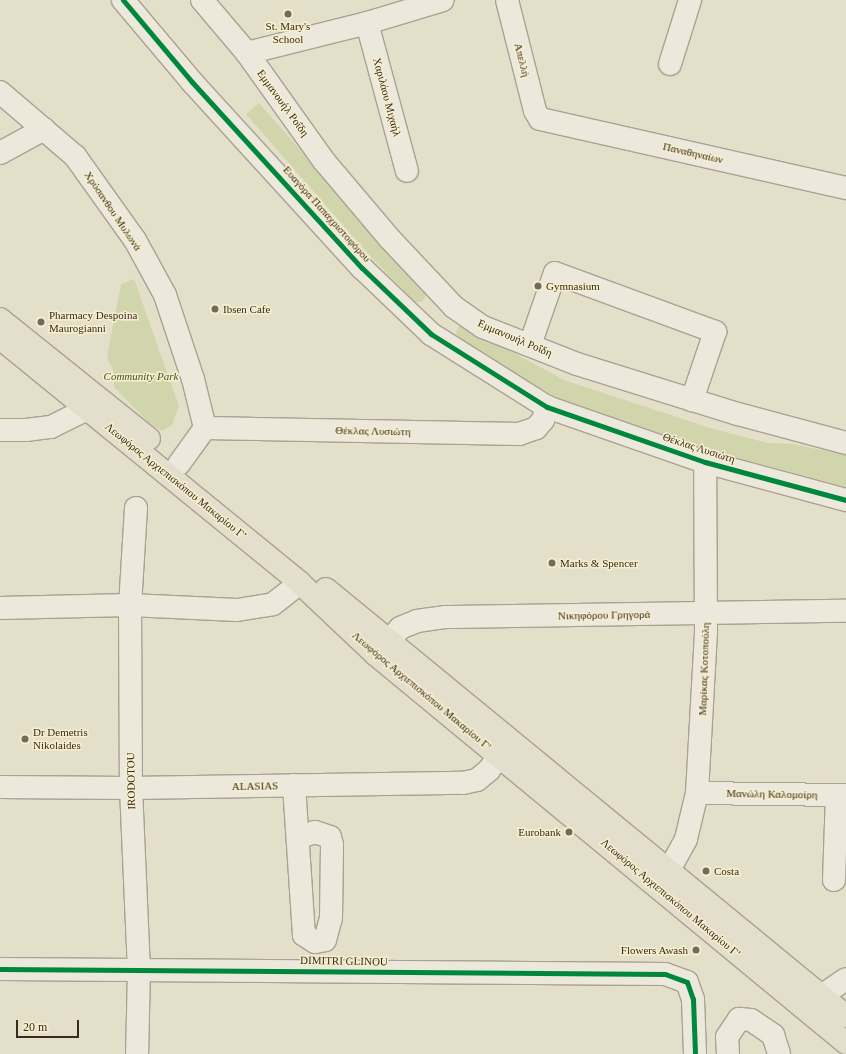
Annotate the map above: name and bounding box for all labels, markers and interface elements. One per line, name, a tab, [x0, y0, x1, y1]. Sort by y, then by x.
marker: St. Mary's School	[283, 9, 293, 19]
place label: St. Mary's School	[266, 20, 310, 46]
street label: Απελλή	[511, 42, 533, 78]
street label: Χαριλάου Μιχαήλ	[370, 56, 404, 138]
street label: Εμμανουήλ Ροΐδη	[254, 67, 312, 139]
street label: Παναθηναίων	[662, 140, 724, 166]
street label: Ευαγόρα Παπαχριστοφόρου	[280, 163, 374, 265]
street label: Χρύσανθου Μυλωνά	[82, 169, 144, 253]
place label: Gymnasium	[546, 279, 600, 293]
marker: Gymnasium	[533, 281, 543, 291]
place label: Ibsen Cafe	[223, 302, 270, 316]
marker: Ibsen Cafe	[210, 304, 220, 314]
place label: Pharmacy Despoina Maurogianni	[49, 309, 137, 335]
street label: Εμμανουήλ Ροΐδη	[476, 316, 554, 360]
marker: Pharmacy Despoina Maurogianni	[36, 317, 46, 327]
park label: Community Park	[104, 369, 178, 383]
street label: Λεωφόρος Αρχιεπισκόπου Μακαρίου Γ’	[102, 420, 250, 542]
street label: Θέκλας Λυσιώτη	[335, 424, 411, 438]
street label: Θέκλας Λυσιώτη	[661, 430, 737, 466]
place label: Marks & Spencer	[560, 556, 638, 570]
marker: Marks & Spencer	[547, 558, 557, 568]
street label: Νικηφόρου Γρηγορά	[558, 608, 650, 622]
street label: Μαρίκας Κοτοπούλη	[696, 622, 712, 716]
street label: Λεωφόρος Αρχιεπισκόπου Μακαρίου Γ’	[349, 628, 495, 754]
place label: Dr Demetris Nikolaides	[33, 726, 88, 752]
marker: Dr Demetris Nikolaides	[20, 734, 30, 744]
street label: IRODOTOU	[124, 752, 138, 810]
street label: ALASIAS	[232, 779, 278, 793]
street label: Μανώλη Καλομοίρη	[726, 787, 818, 801]
place label: Eurobank	[518, 825, 561, 839]
marker: Eurobank	[564, 827, 574, 837]
street label: Λεωφόρος Αρχιεπισκόπου Μακαρίου Γ’	[598, 835, 744, 961]
place label: Costa	[714, 864, 739, 878]
marker: Costa	[701, 866, 711, 876]
place label: Flowers Awash	[620, 943, 688, 957]
marker: Flowers Awash	[691, 945, 701, 955]
street label: DIMITRI GLINOU	[300, 954, 388, 968]
scale bar	[18, 1012, 81, 1038]
text: 20 m	[23, 1020, 47, 1034]

